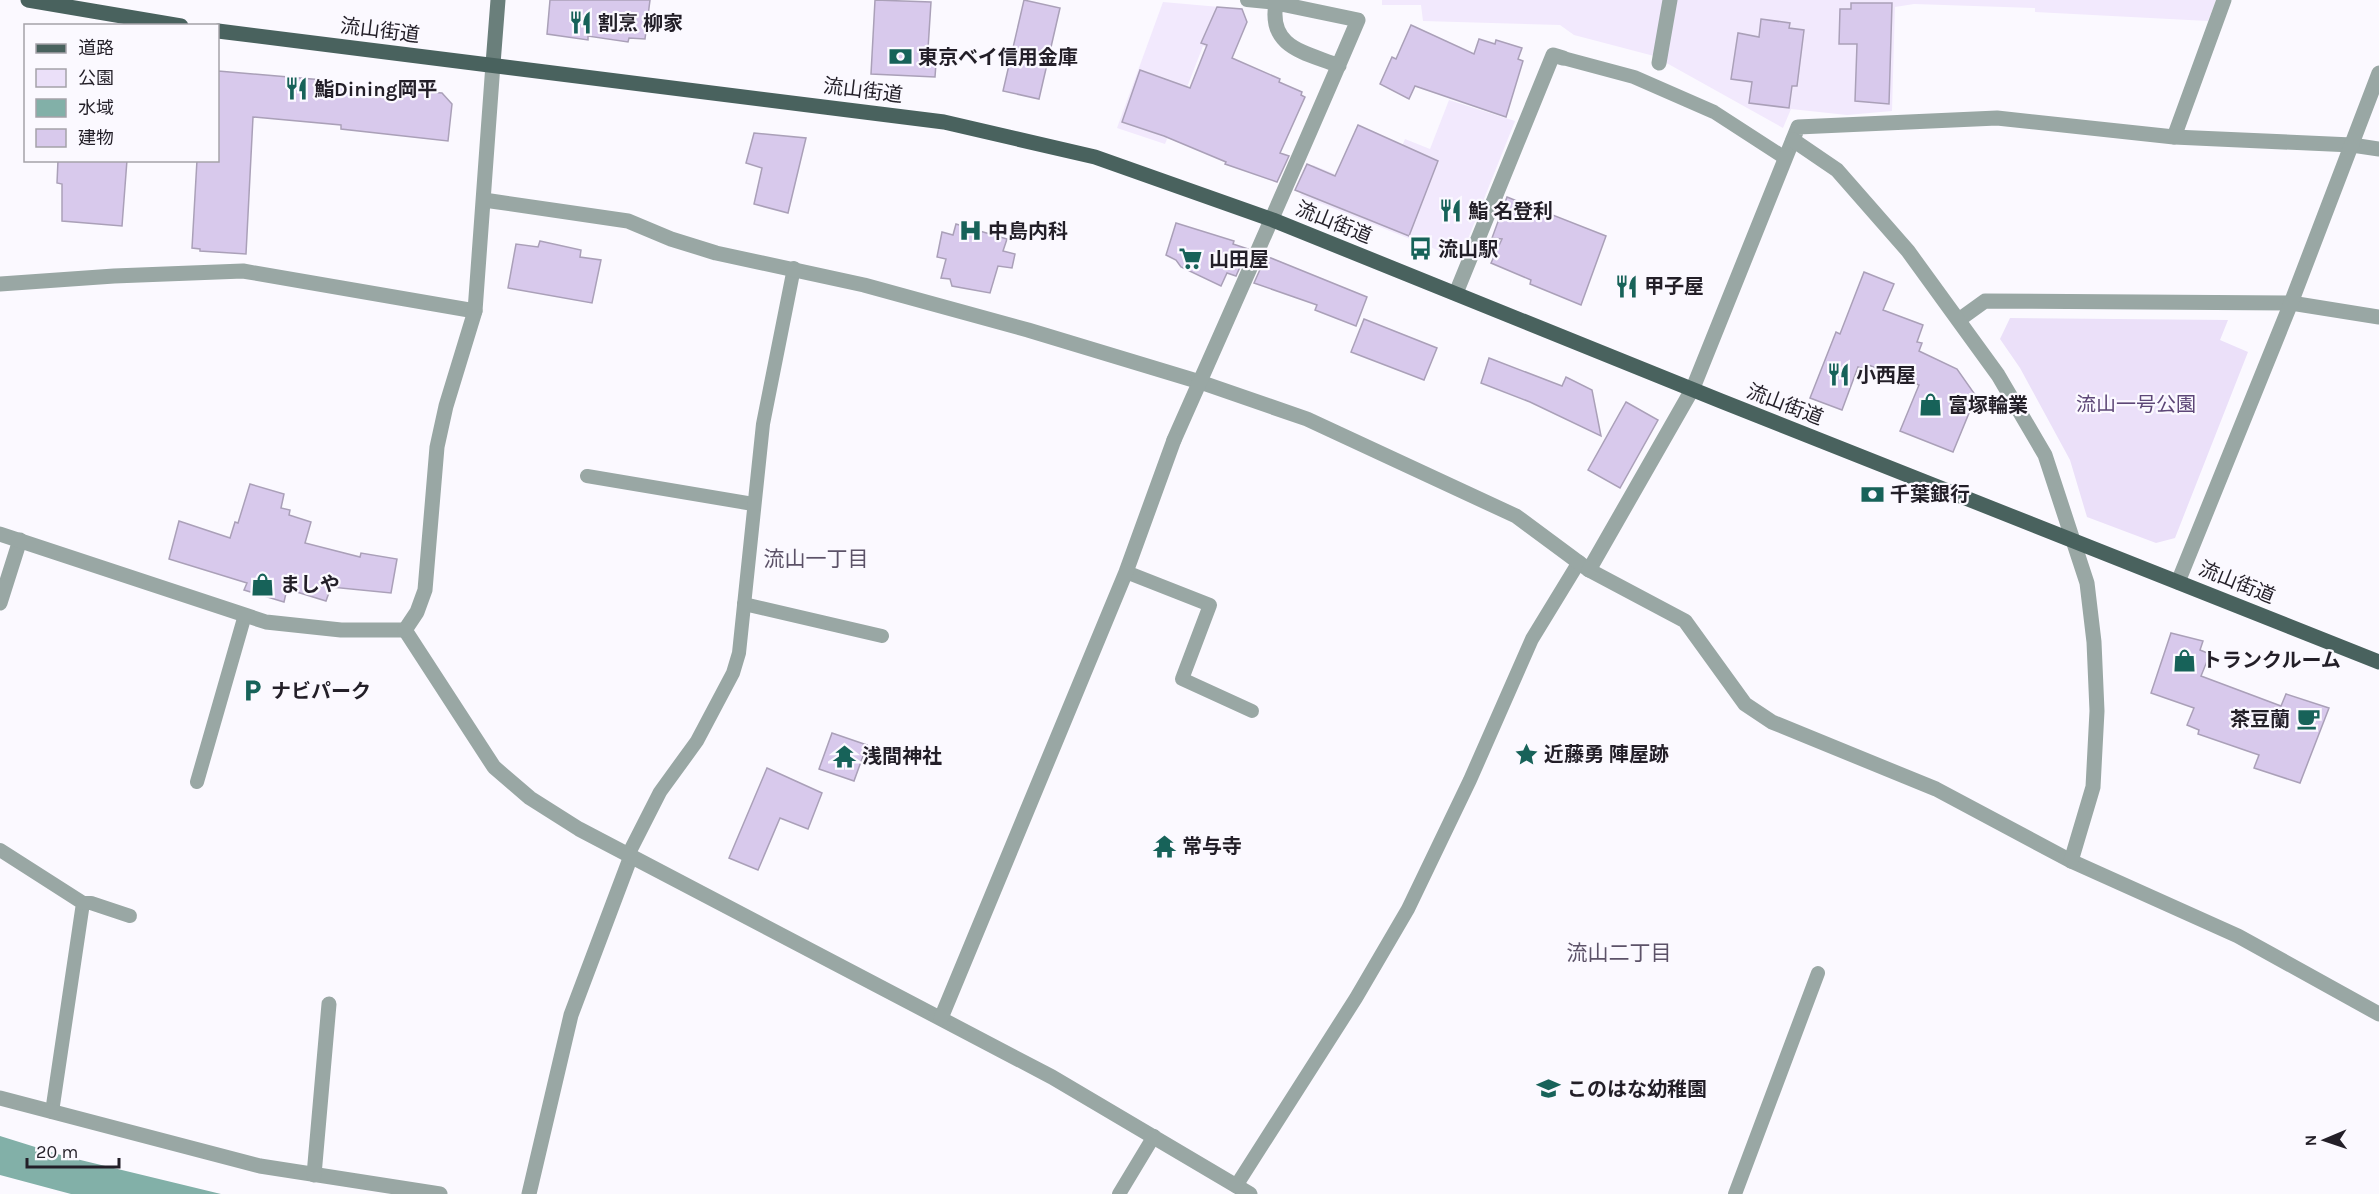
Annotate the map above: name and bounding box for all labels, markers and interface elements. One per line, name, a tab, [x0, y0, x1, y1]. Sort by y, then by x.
restaurant icon: 割烹 柳家	[567, 10, 593, 36]
place label: 割烹 柳家	[598, 12, 683, 35]
street label: 流山街道	[339, 14, 421, 47]
legend	[24, 24, 219, 162]
text: 道路	[78, 37, 114, 59]
bank icon: 東京ベイ信用金庫	[887, 44, 913, 70]
place label: 東京ベイ信用金庫	[918, 46, 1078, 69]
text: 公園	[78, 67, 114, 89]
street label: 流山街道	[822, 74, 904, 107]
restaurant icon: 鮨Dining岡平	[283, 76, 309, 102]
place label: 鮨Dining岡平	[314, 78, 437, 101]
text: 水域	[78, 97, 114, 119]
text: 建物	[78, 127, 114, 149]
street label: 流山街道	[1292, 197, 1375, 248]
restaurant icon: 鮨 名登利	[1437, 198, 1463, 224]
place label: 鮨 名登利	[1468, 200, 1553, 223]
hospital icon: 中島内科	[957, 218, 983, 244]
place label: 中島内科	[988, 220, 1068, 243]
bus stop icon: 流山駅	[1407, 236, 1433, 262]
place label: 流山駅	[1438, 238, 1498, 261]
supermarket icon: 山田屋	[1178, 246, 1204, 272]
place label: 山田屋	[1209, 248, 1269, 271]
restaurant icon: 甲子屋	[1613, 273, 1639, 299]
place label: 甲子屋	[1644, 275, 1704, 298]
restaurant icon: 小西屋	[1825, 362, 1851, 388]
place label: 小西屋	[1856, 364, 1916, 387]
street label: 流山街道	[1743, 379, 1826, 430]
shop icon: 富塚輪業	[1917, 392, 1943, 418]
park label: 流山一号公園	[2076, 393, 2196, 416]
place label: 富塚輪業	[1948, 394, 2028, 417]
bank icon: 千葉銀行	[1859, 481, 1885, 507]
place label: 千葉銀行	[1890, 483, 1970, 506]
district label: 流山一丁目	[764, 547, 869, 571]
street label: 流山街道	[2195, 557, 2278, 608]
shop icon: ましや	[249, 571, 275, 597]
place label: ましや	[280, 573, 340, 596]
shop icon: トランクルーム	[2171, 647, 2197, 673]
place label: トランクルーム	[2202, 649, 2341, 672]
parking icon: ナビパーク	[240, 678, 266, 704]
place label: ナビパーク	[271, 680, 371, 703]
cafe icon: 茶豆蘭	[2295, 706, 2321, 732]
place label: 茶豆蘭	[2230, 708, 2290, 731]
place icon: 近藤勇 陣屋跡	[1513, 741, 1539, 767]
temple icon: 浅間神社	[831, 743, 857, 769]
place label: 近藤勇 陣屋跡	[1544, 743, 1669, 766]
place label: 浅間神社	[862, 745, 942, 768]
temple icon: 常与寺	[1151, 833, 1177, 859]
place label: 常与寺	[1182, 835, 1242, 858]
district label: 流山二丁目	[1567, 941, 1672, 965]
school or university icon: このはな幼稚園	[1536, 1076, 1562, 1102]
place label: このはな幼稚園	[1567, 1078, 1707, 1101]
north arrow	[2295, 1110, 2355, 1170]
scale bar	[27, 1131, 118, 1169]
text: N	[2301, 1134, 2320, 1147]
text: 20 m	[36, 1141, 78, 1163]

